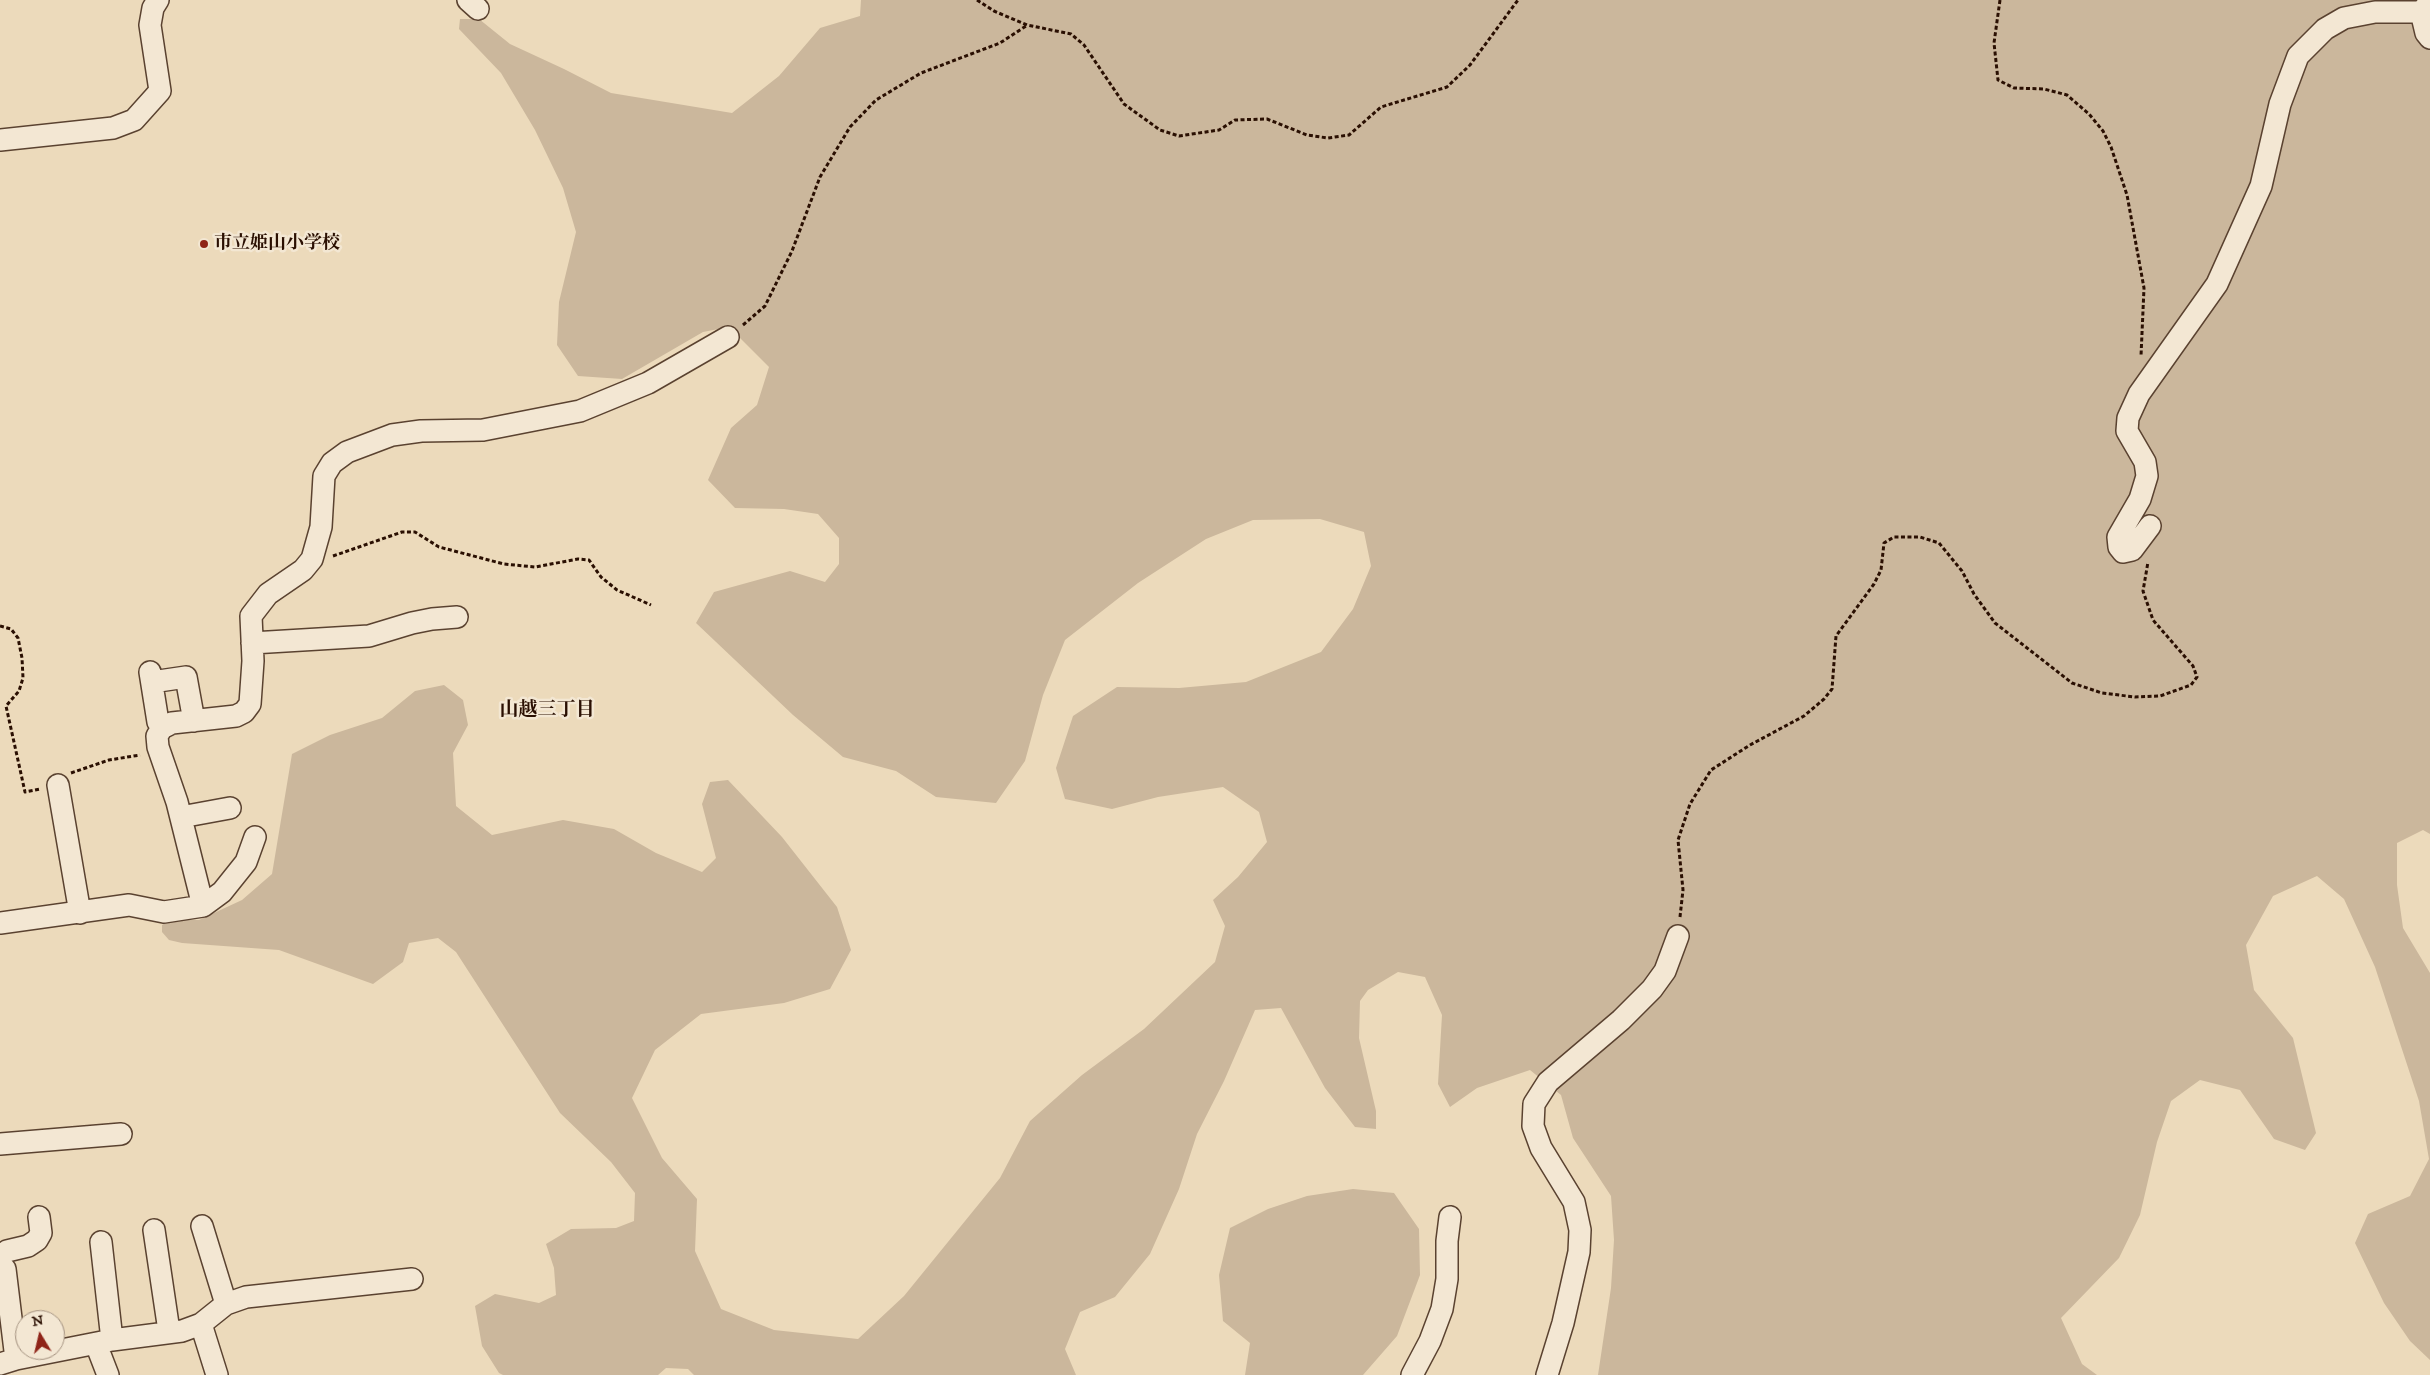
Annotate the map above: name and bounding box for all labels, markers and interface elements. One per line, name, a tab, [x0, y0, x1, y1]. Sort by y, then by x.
place label: 市立姫山小学校	[214, 233, 340, 255]
marker: 市立姫山小学校	[198, 238, 210, 250]
district label: 山越三丁目	[500, 700, 594, 722]
north arrow	[15, 1310, 65, 1360]
text: N	[31, 1311, 45, 1331]

